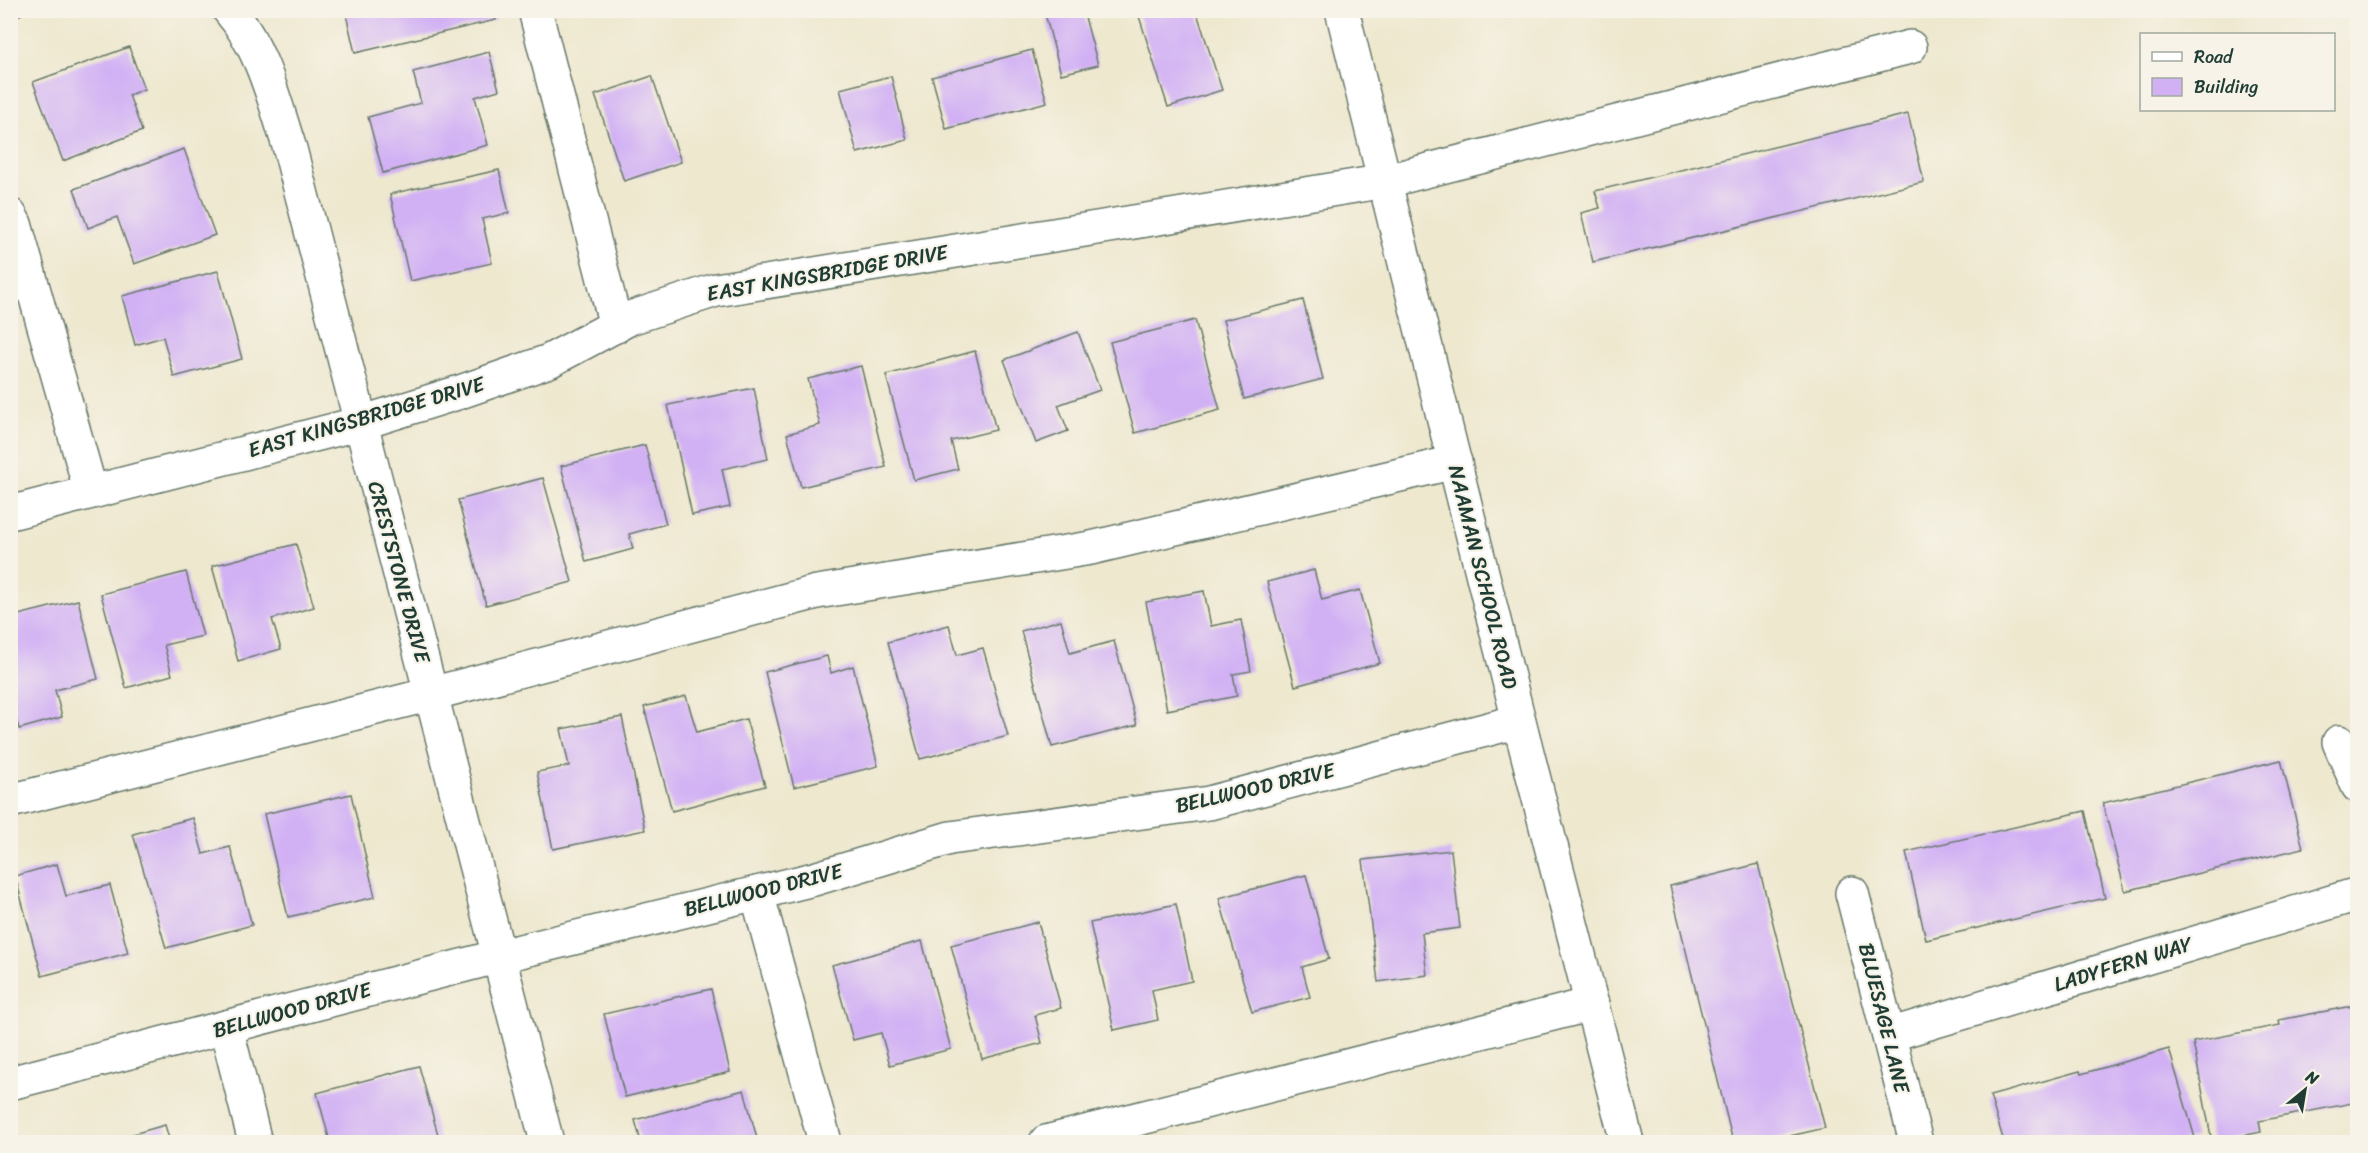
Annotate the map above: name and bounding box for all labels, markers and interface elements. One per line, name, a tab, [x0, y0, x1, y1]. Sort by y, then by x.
legend	[2140, 33, 2335, 111]
text: Road	[2194, 41, 2234, 73]
text: Building	[2194, 71, 2258, 103]
street label: EAST KINGSBRIDGE DRIVE	[703, 233, 952, 313]
street label: EAST KINGSBRIDGE DRIVE	[243, 365, 490, 469]
street label: NAAMAN SCHOOL ROAD	[1437, 461, 1529, 694]
street label: CRESTSTONE DRIVE	[356, 477, 442, 668]
street label: BELLWOOD DRIVE	[1172, 751, 1340, 825]
street label: BELLWOOD DRIVE	[680, 852, 848, 928]
street label: LADYFERN WAY	[2049, 924, 2198, 1003]
street label: BLUESAGE LANE	[1847, 939, 1921, 1098]
street label: BELLWOOD DRIVE	[209, 970, 377, 1049]
north arrow	[2275, 1060, 2335, 1120]
text: N	[2299, 1062, 2325, 1093]

